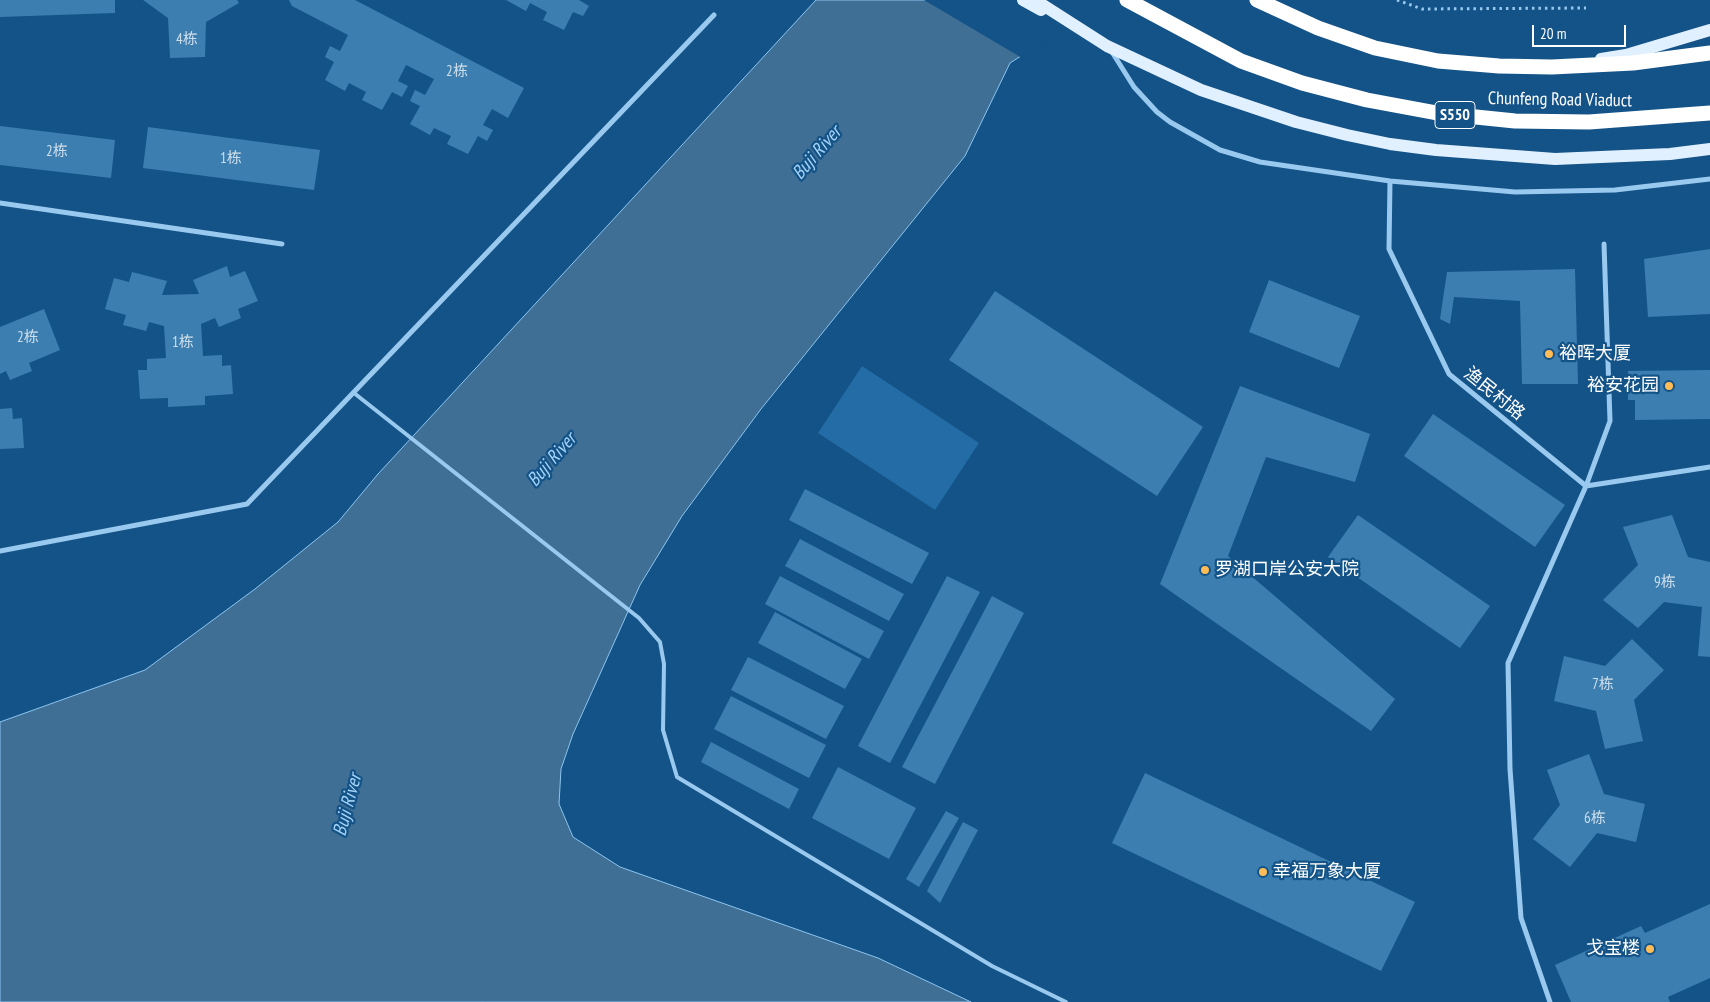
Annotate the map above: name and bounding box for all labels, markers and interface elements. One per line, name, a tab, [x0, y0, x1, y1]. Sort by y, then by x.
scale bar	[1535, 15, 1629, 47]
text: 20 m	[1540, 24, 1566, 43]
house number: 4栋	[176, 31, 198, 49]
house number: 2栋	[446, 63, 468, 81]
street label: Chunfeng Road Viaduct	[1488, 88, 1632, 112]
road number: S550	[1435, 102, 1475, 128]
water label: Buji River	[788, 122, 846, 184]
house number: 2栋	[46, 143, 68, 161]
house number: 1栋	[220, 150, 242, 168]
house number: 2栋	[17, 329, 39, 347]
house number: 1栋	[172, 334, 194, 352]
place label: 裕晖大厦	[1559, 343, 1631, 365]
marker: 裕晖大厦	[1543, 348, 1555, 360]
street label: 渔民村路	[1459, 363, 1529, 425]
place label: 裕安花园	[1587, 375, 1659, 397]
marker: 裕安花园	[1663, 380, 1675, 392]
water label: Buji River	[523, 429, 581, 491]
place label: 罗湖口岸公安大院	[1215, 559, 1359, 581]
marker: 罗湖口岸公安大院	[1199, 564, 1211, 576]
house number: 9栋	[1654, 574, 1676, 592]
house number: 7栋	[1592, 676, 1614, 694]
water label: Buji River	[329, 772, 367, 838]
house number: 6栋	[1584, 810, 1606, 828]
place label: 幸福万象大厦	[1273, 861, 1381, 883]
marker: 幸福万象大厦	[1257, 866, 1269, 878]
place label: 戈宝楼	[1586, 938, 1640, 960]
marker: 戈宝楼	[1644, 943, 1656, 955]

